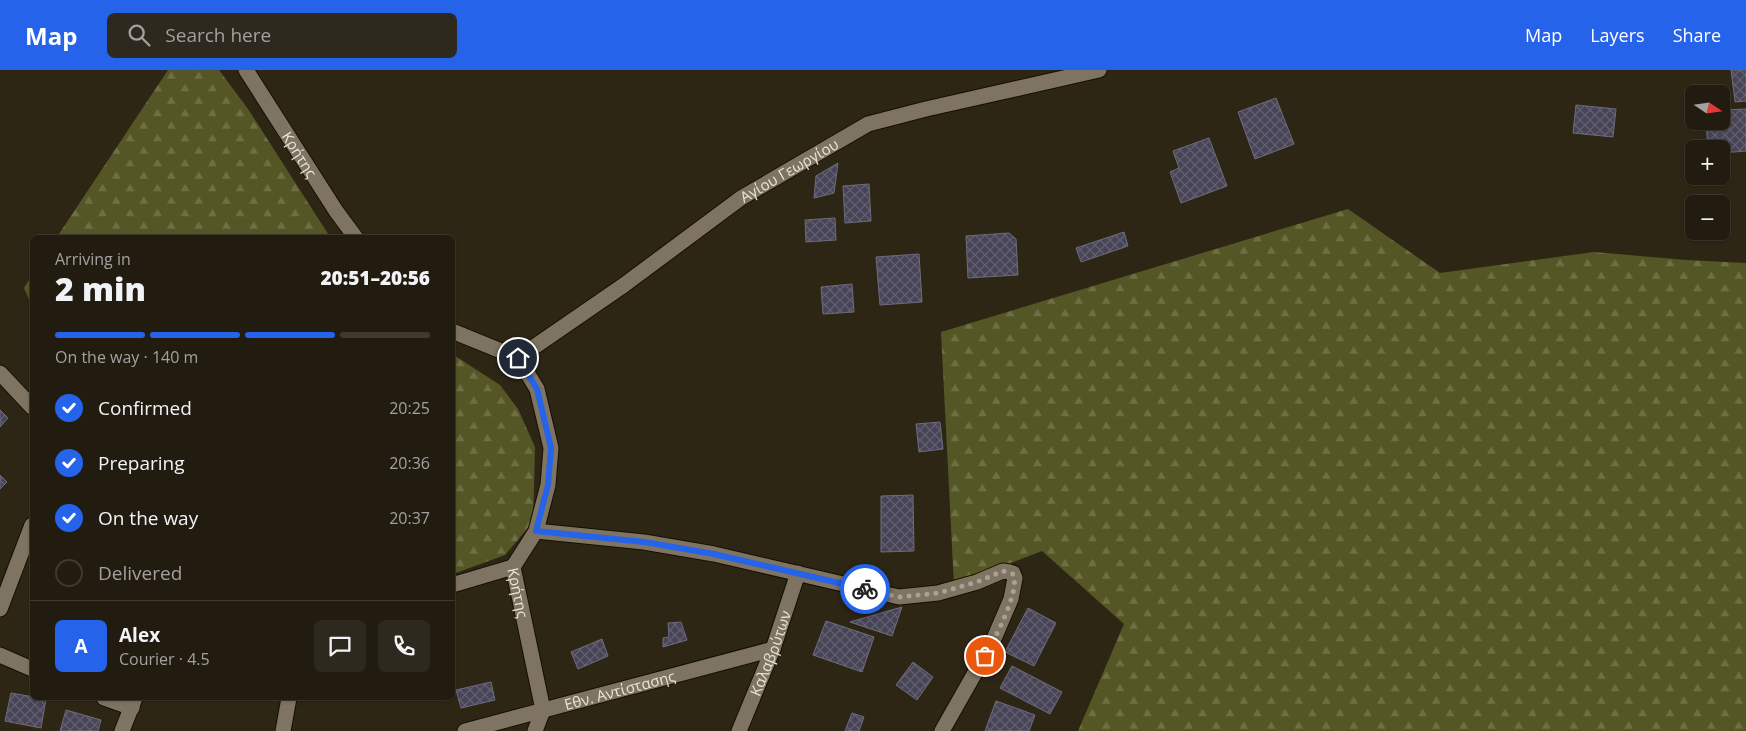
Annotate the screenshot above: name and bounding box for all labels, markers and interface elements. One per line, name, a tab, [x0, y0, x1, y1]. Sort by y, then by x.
search box	[107, 13, 457, 58]
text: Map	[25, 19, 77, 52]
icon: search	[125, 21, 153, 49]
text: Search here	[165, 22, 271, 48]
text: Map	[1525, 23, 1562, 47]
text: Layers	[1590, 23, 1645, 47]
text: Share	[1673, 23, 1721, 47]
north arrow	[1685, 85, 1730, 130]
map controls	[1685, 85, 1730, 240]
street label: Κρήτης	[278, 127, 322, 181]
street label: Αγίου Γεωργίου	[736, 133, 842, 207]
button: +	[1685, 140, 1730, 185]
button: −	[1685, 195, 1730, 240]
text: Arriving in	[55, 248, 131, 270]
text: 20:51–20:56	[320, 265, 430, 291]
text: 2 min	[55, 267, 146, 310]
pin	[497, 337, 539, 379]
icon: home	[504, 344, 532, 372]
text: On the way · 140 m	[55, 346, 198, 368]
icon: check	[55, 394, 83, 422]
text: Confirmed	[98, 395, 192, 421]
text: 20:25	[389, 397, 430, 419]
icon: check	[55, 449, 83, 477]
text: Preparing	[98, 450, 185, 476]
text: 20:36	[389, 452, 430, 474]
icon: check	[55, 504, 83, 532]
text: On the way	[98, 505, 198, 531]
text: 20:37	[389, 507, 430, 529]
text: Delivered	[98, 560, 182, 586]
courier	[840, 564, 890, 614]
street label: Κρήτης	[503, 566, 533, 620]
icon: bike	[851, 575, 879, 603]
street label: Καλαβρύτων	[745, 608, 795, 699]
button: chat	[314, 620, 366, 672]
button: phone	[378, 620, 430, 672]
text: Alex	[119, 622, 160, 648]
text: A	[74, 633, 88, 659]
pin	[964, 635, 1006, 677]
icon: bag	[971, 642, 999, 670]
text: Courier · 4.5	[119, 648, 210, 670]
street label: Εθν. Αντίστασης	[562, 665, 677, 714]

